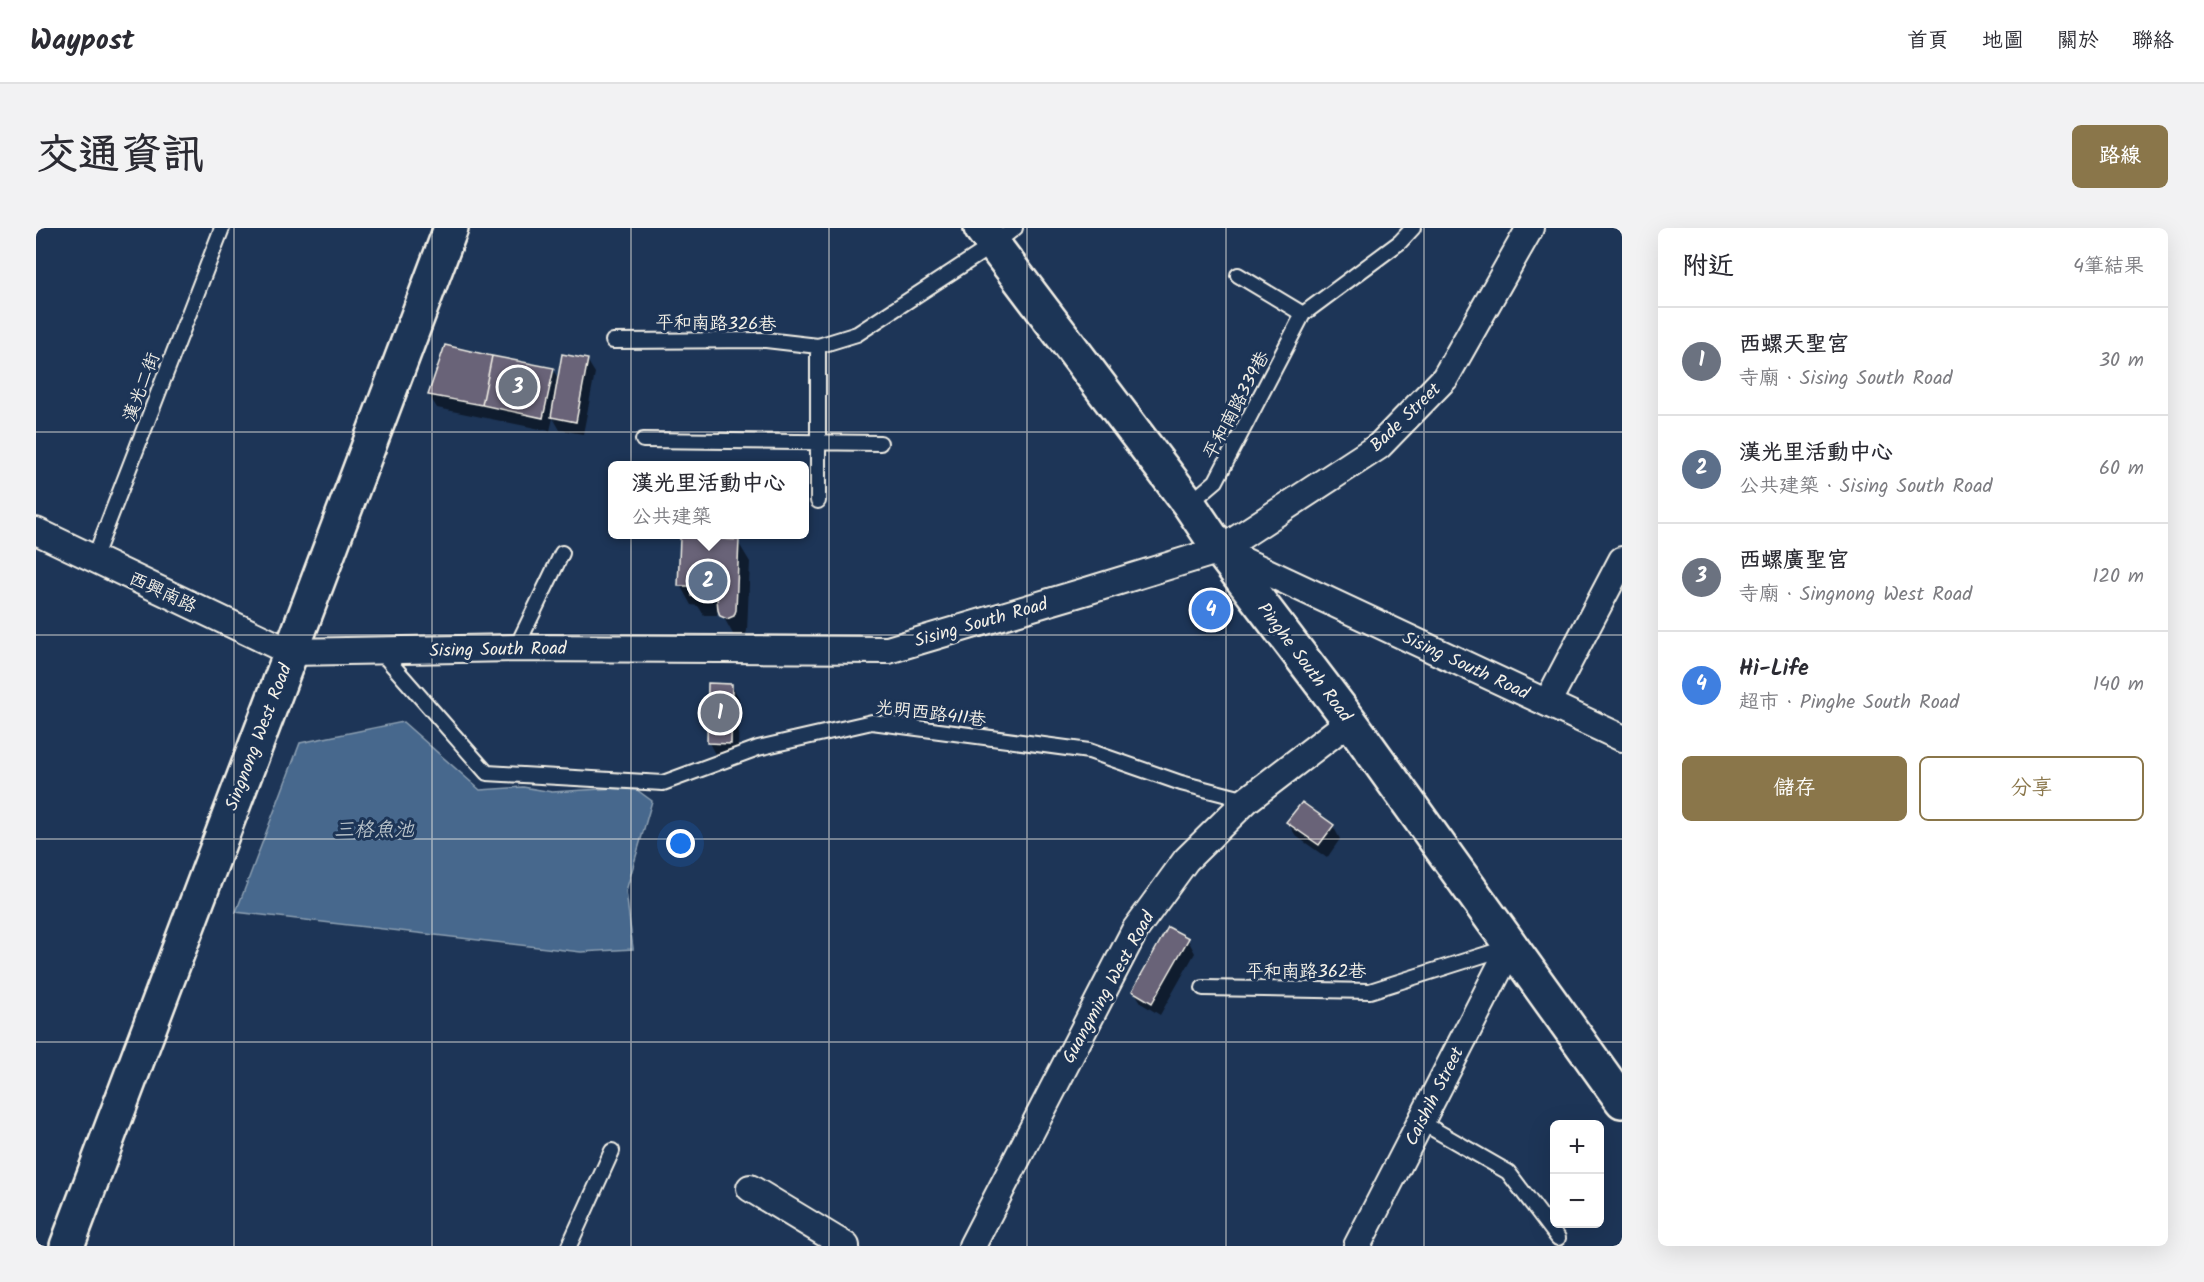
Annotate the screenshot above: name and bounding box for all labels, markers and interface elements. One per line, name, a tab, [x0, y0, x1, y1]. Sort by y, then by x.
text: Waypost	[30, 19, 134, 64]
text: 首頁	[1907, 25, 1949, 58]
text: 地圖	[1982, 25, 2024, 58]
text: 關於	[2057, 25, 2099, 58]
text: 聯絡	[2132, 25, 2174, 58]
text: 交通資訊	[36, 123, 204, 190]
button: 路線	[2072, 125, 2168, 188]
text: 附近	[1682, 246, 1734, 288]
text: 4筆結果	[2073, 251, 2144, 283]
street label: 平和南路326巷	[655, 309, 777, 340]
text: 西螺天聖宮	[1739, 328, 1849, 363]
text: 1	[1698, 345, 1705, 377]
text: 30 m	[2099, 345, 2144, 377]
street label: 平和南路339巷	[1197, 346, 1278, 465]
street label: 漢光二街	[116, 349, 169, 426]
text: 寺廟 · Sising South Road	[1739, 363, 1953, 395]
pin: 3	[498, 364, 538, 410]
street label: Bade Street	[1364, 376, 1449, 460]
text: 漢光里活動中心	[1739, 436, 1893, 471]
text: 2	[1696, 453, 1707, 485]
text: 60 m	[2099, 453, 2144, 485]
popup	[608, 461, 809, 539]
text: 漢光里活動中心	[631, 467, 786, 502]
text: 公共建築 · Sising South Road	[1739, 471, 1993, 503]
text: 公共建築	[631, 502, 711, 534]
text: 西螺廣聖宮	[1739, 544, 1849, 579]
pin: 2	[688, 558, 728, 604]
text: 3	[1696, 561, 1707, 593]
text: 120 m	[2092, 561, 2144, 593]
street label: 西興南路	[124, 565, 201, 622]
text: 寺廟 · Singnong West Road	[1739, 579, 1972, 611]
pin: 4	[1192, 588, 1230, 632]
street label: Sising South Road	[911, 590, 1052, 656]
street label: Pinghe South Road	[1249, 597, 1359, 730]
street label: Sising South Road	[1397, 624, 1535, 709]
street label: Sising South Road	[429, 635, 568, 666]
text: Hi-Life	[1739, 652, 1809, 687]
street label: Singnong West Road	[218, 659, 301, 815]
text: 4	[1696, 669, 1707, 701]
text: 140 m	[2093, 669, 2144, 701]
text: 超市 · Pinghe South Road	[1739, 687, 1959, 719]
pin: 1	[700, 690, 740, 736]
street label: 光明西路411巷	[874, 693, 988, 736]
button: 儲存	[1682, 756, 1907, 821]
button: 分享	[1919, 756, 2144, 821]
water label: 三格魚池	[334, 815, 415, 847]
your location	[666, 829, 695, 858]
street label: Guangming West Road	[1055, 905, 1164, 1069]
street label: 平和南路362巷	[1246, 958, 1366, 987]
street label: Caishih Street	[1398, 1041, 1473, 1151]
map controls	[1550, 1120, 1604, 1228]
button: +	[1550, 1120, 1604, 1174]
button: −	[1550, 1174, 1604, 1228]

